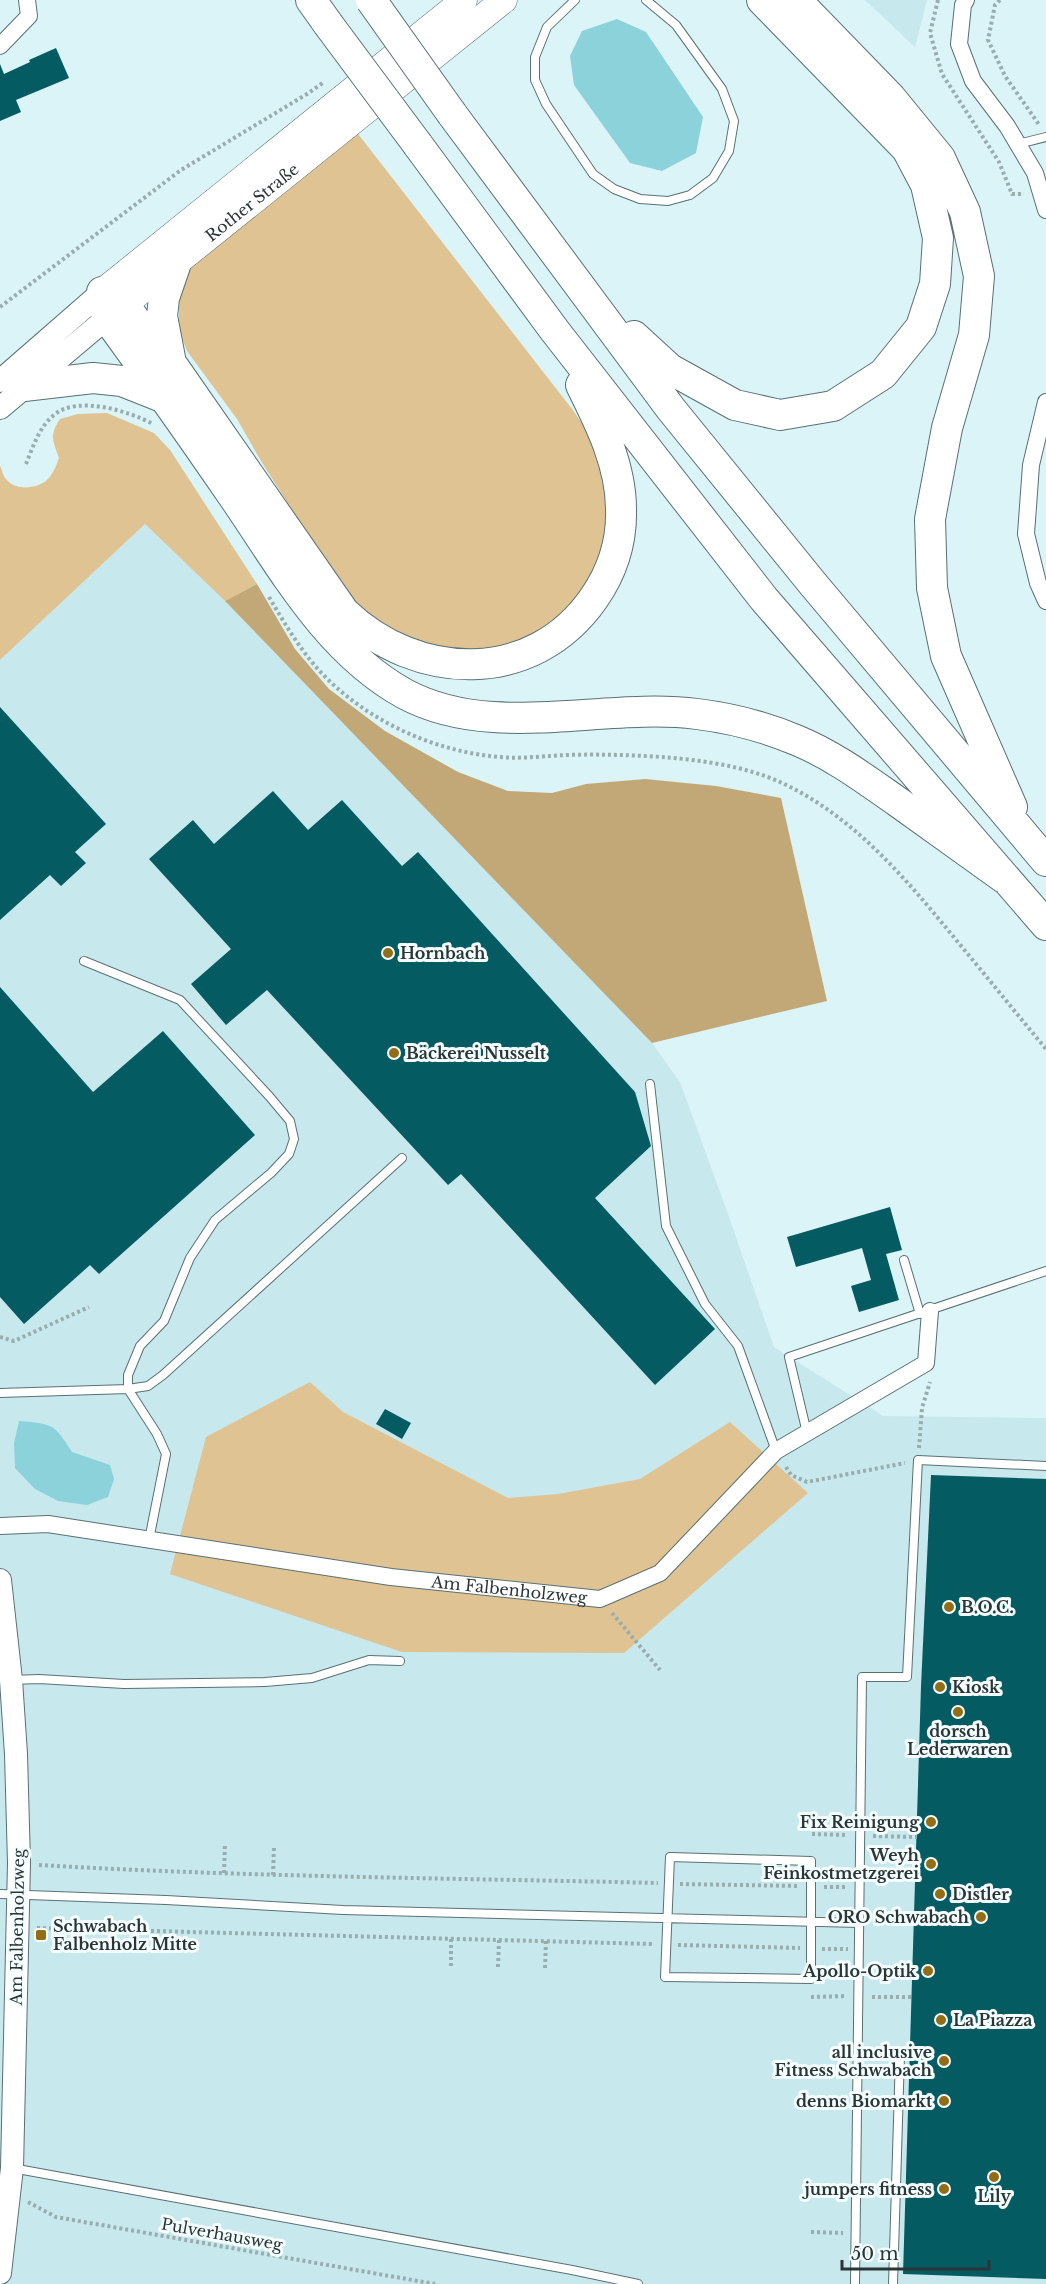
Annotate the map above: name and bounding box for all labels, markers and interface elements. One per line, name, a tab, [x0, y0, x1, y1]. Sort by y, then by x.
street label: Rother Straße	[201, 159, 303, 246]
place label: Hornbach	[400, 943, 486, 963]
marker: Hornbach	[381, 946, 395, 960]
place label: Bäckerei Nusselt	[406, 1043, 547, 1063]
marker: Bäckerei Nusselt	[387, 1046, 401, 1060]
street label: Am Falbenholzweg	[429, 1571, 589, 1608]
place label: B.O.C.	[961, 1597, 1013, 1617]
marker: B.O.C.	[942, 1600, 956, 1614]
place label: Kiosk	[952, 1677, 1000, 1697]
marker: Kiosk	[933, 1680, 947, 1694]
marker: dorsch Lederwaren	[951, 1705, 965, 1719]
place label: dorsch Lederwaren	[907, 1721, 1009, 1759]
place label: Fix Reinigung	[800, 1812, 920, 1832]
marker: Fix Reinigung	[924, 1815, 938, 1829]
place label: Weyh Feinkostmetzgerei	[763, 1845, 920, 1883]
street label: Am Falbenholzweg	[6, 1848, 28, 2007]
marker: Weyh Feinkostmetzgerei	[924, 1857, 938, 1871]
place label: Distler	[952, 1884, 1009, 1904]
marker: Distler	[933, 1887, 947, 1901]
place label: ORO Schwabach	[828, 1907, 970, 1927]
marker: ORO Schwabach	[974, 1910, 988, 1924]
place label: Schwabach Falbenholz Mitte	[53, 1916, 197, 1954]
marker: Schwabach Falbenholz Mitte	[34, 1928, 48, 1942]
place label: Apollo-Optik	[802, 1961, 916, 1981]
marker: Apollo-Optik	[921, 1964, 935, 1978]
place label: La Piazza	[953, 2010, 1032, 2030]
marker: La Piazza	[934, 2013, 948, 2027]
place label: all inclusive Fitness Schwabach	[775, 2042, 933, 2080]
marker: all inclusive Fitness Schwabach	[937, 2054, 951, 2068]
place label: denns Biomarkt	[796, 2091, 933, 2111]
marker: denns Biomarkt	[937, 2094, 951, 2108]
marker: Lily	[987, 2170, 1001, 2184]
place label: jumpers fitness	[801, 2179, 932, 2199]
marker: jumpers fitness	[937, 2182, 951, 2196]
place label: Lily	[977, 2186, 1011, 2206]
street label: Pulverhausweg	[160, 2213, 285, 2255]
scale bar	[842, 2233, 989, 2271]
text: 50 m	[851, 2243, 899, 2265]

